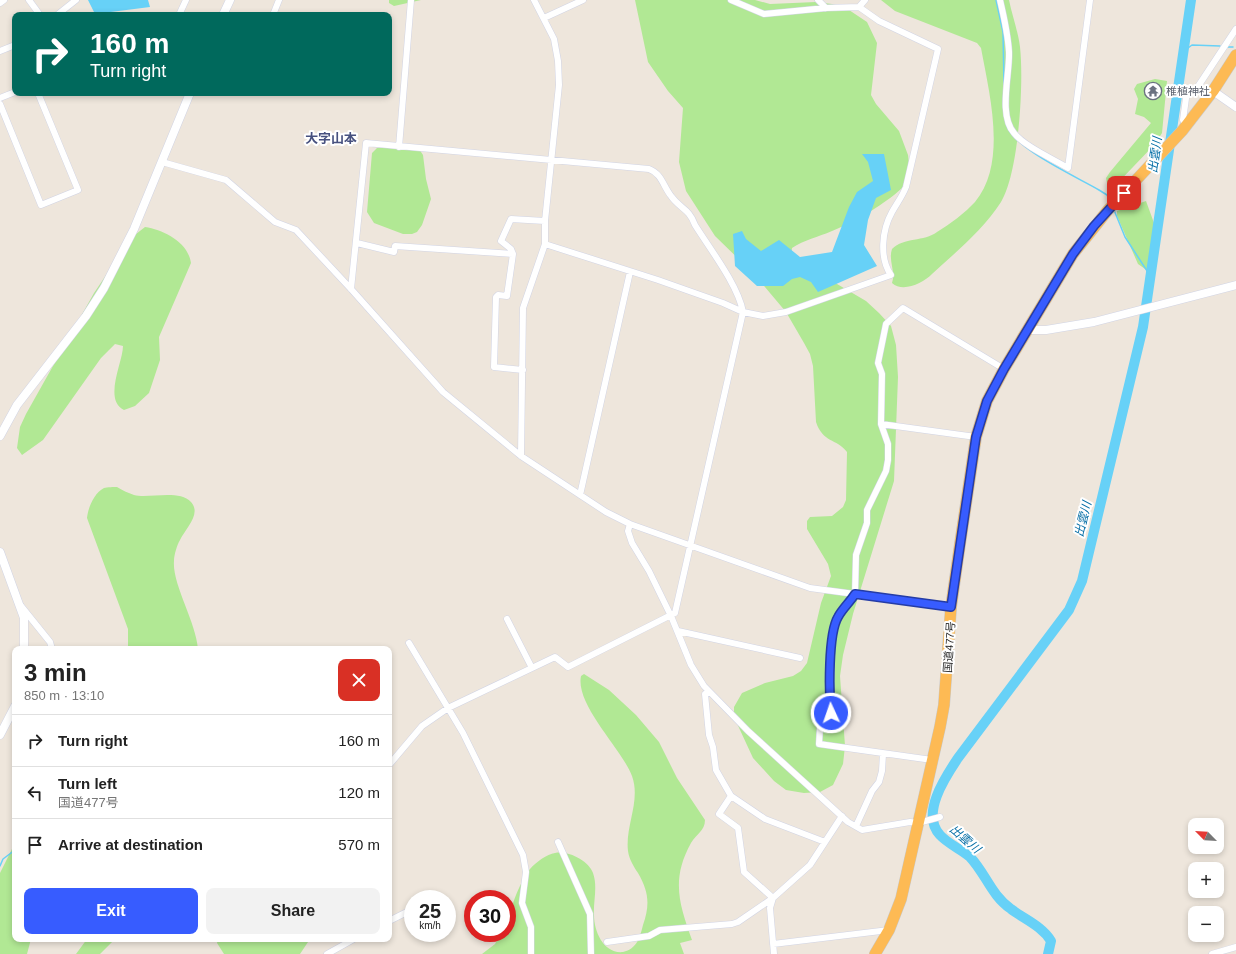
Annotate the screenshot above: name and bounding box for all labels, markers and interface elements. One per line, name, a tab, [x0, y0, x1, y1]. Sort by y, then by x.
icon: right	[24, 28, 76, 80]
text: 160 m	[90, 28, 169, 59]
text: Turn right	[90, 61, 166, 81]
temple icon: 椎植神社	[1143, 81, 1163, 101]
place label: 椎植神社	[1166, 85, 1210, 97]
district label: 大字山本	[305, 131, 357, 146]
water label: 出雲川	[1146, 134, 1165, 174]
pin	[1107, 176, 1141, 210]
icon: arrive	[1113, 182, 1135, 204]
water label: 出雲川	[1072, 498, 1095, 538]
street label: 国道477号	[941, 621, 957, 673]
text: 3 min	[24, 659, 87, 686]
button: close	[338, 659, 380, 701]
text: 850 m · 13:10	[24, 688, 104, 703]
position arrow	[810, 692, 852, 734]
icon: right	[24, 730, 46, 752]
text: Turn right	[58, 732, 128, 749]
text: 160 m	[338, 732, 380, 749]
text: Turn left	[58, 775, 117, 792]
icon: left	[24, 782, 46, 804]
text: 120 m	[338, 784, 380, 801]
text: 国道477号	[58, 795, 119, 810]
north arrow	[1188, 818, 1224, 854]
map controls	[1188, 818, 1224, 942]
water label: 出雲川	[947, 822, 985, 857]
icon: arrive	[24, 834, 46, 856]
text: Arrive at destination	[58, 836, 203, 853]
text: 570 m	[338, 836, 380, 853]
button: +	[1188, 862, 1224, 898]
button: Exit	[24, 888, 198, 934]
button: Share	[206, 888, 380, 934]
speed limit sign: 30	[464, 890, 516, 942]
text: 25	[419, 900, 441, 922]
button: −	[1188, 906, 1224, 942]
text: km/h	[419, 920, 441, 931]

